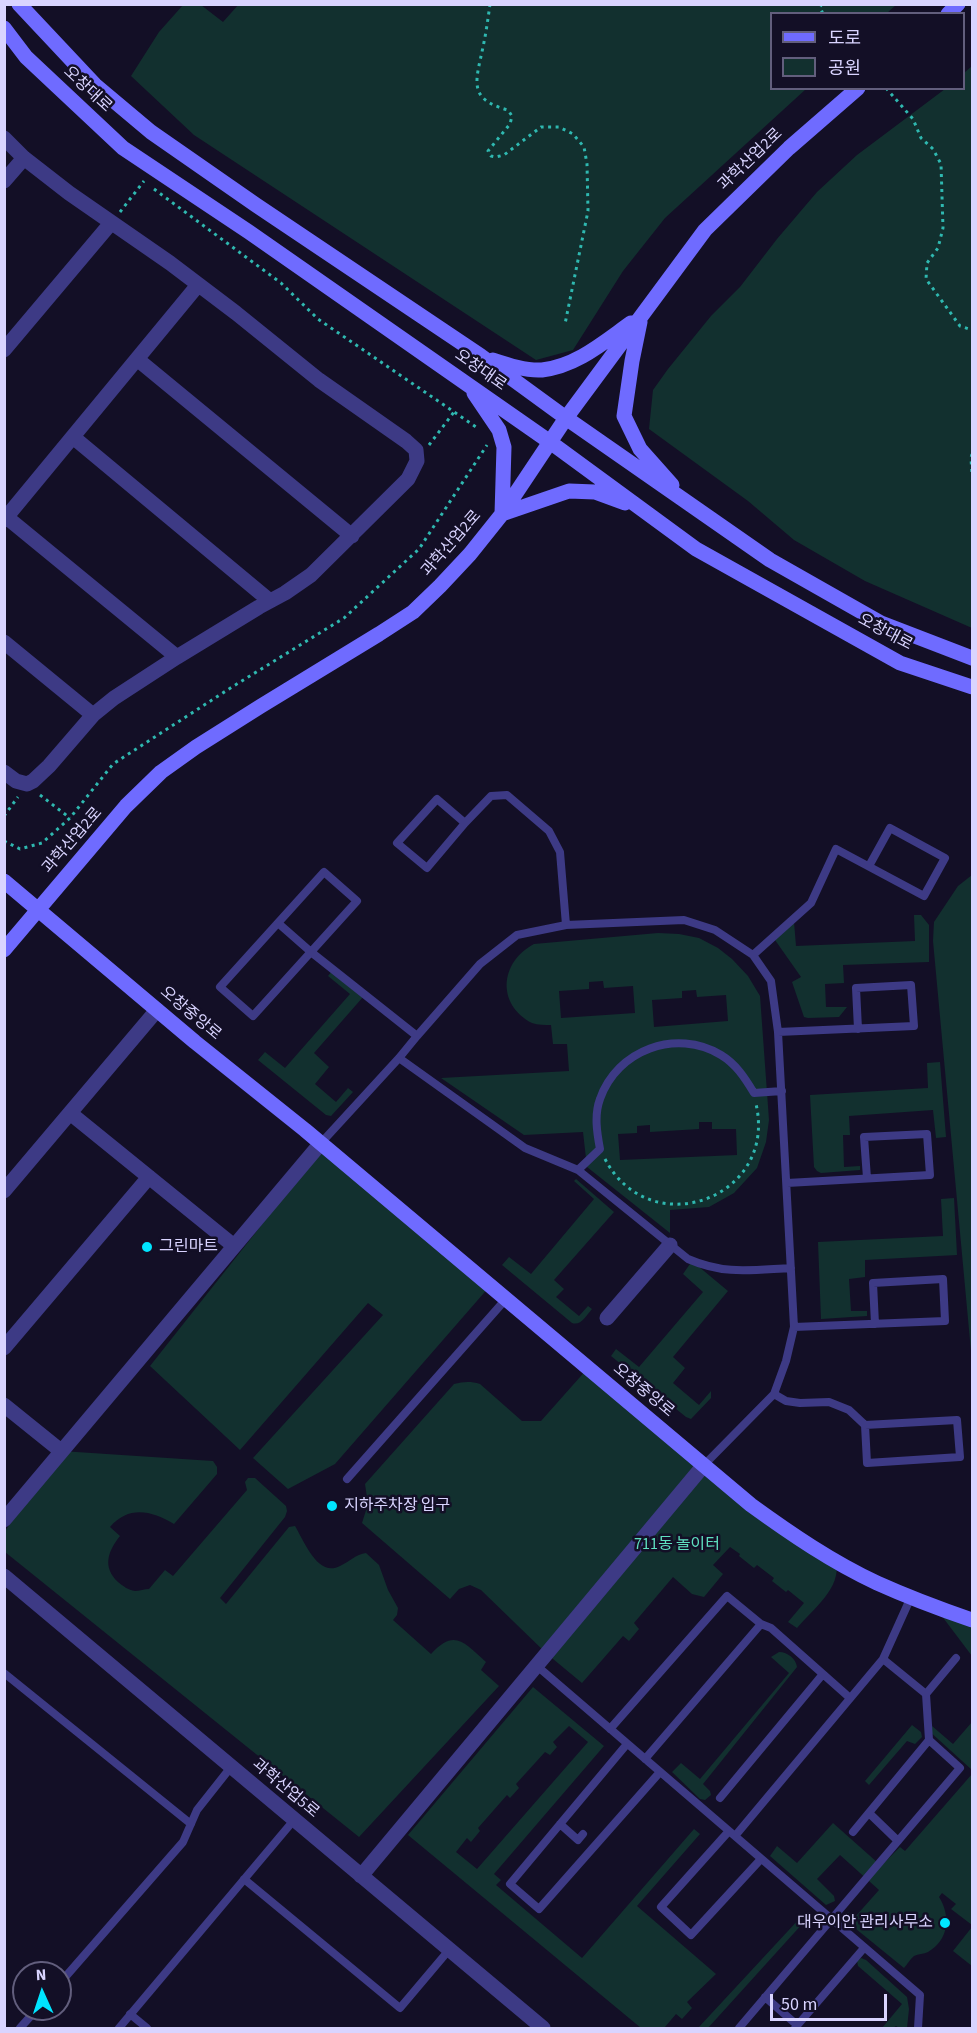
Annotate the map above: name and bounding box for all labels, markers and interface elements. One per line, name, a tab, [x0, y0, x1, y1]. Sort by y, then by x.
legend	[770, 12, 965, 90]
text: 도로	[828, 26, 861, 51]
text: 공원	[828, 56, 861, 81]
street label: 오창대로	[59, 63, 115, 117]
street label: 과학산업2로	[715, 125, 787, 195]
street label: 오창대로	[450, 346, 510, 396]
street label: 과학산업2로	[418, 507, 486, 581]
street label: 오창대로	[854, 611, 916, 655]
street label: 과학산업2로	[39, 804, 107, 878]
street label: 오창중앙로	[156, 983, 224, 1045]
place label: 그린마트	[159, 1237, 218, 1257]
marker: 그린마트	[140, 1240, 154, 1254]
street label: 오창중앙로	[609, 1360, 677, 1422]
place label: 지하주차장 입구	[344, 1496, 450, 1516]
marker: 지하주차장 입구	[325, 1499, 339, 1513]
park label: 711동 놀이터	[634, 1535, 720, 1555]
street label: 과학산업5로	[248, 1755, 322, 1823]
place label: 대우이안 관리사무소	[797, 1913, 933, 1933]
marker: 대우이안 관리사무소	[938, 1916, 952, 1930]
north arrow	[12, 1961, 72, 2021]
text: N	[35, 1964, 47, 1986]
scale bar	[773, 1982, 890, 2020]
text: 50 m	[781, 1992, 817, 2017]

